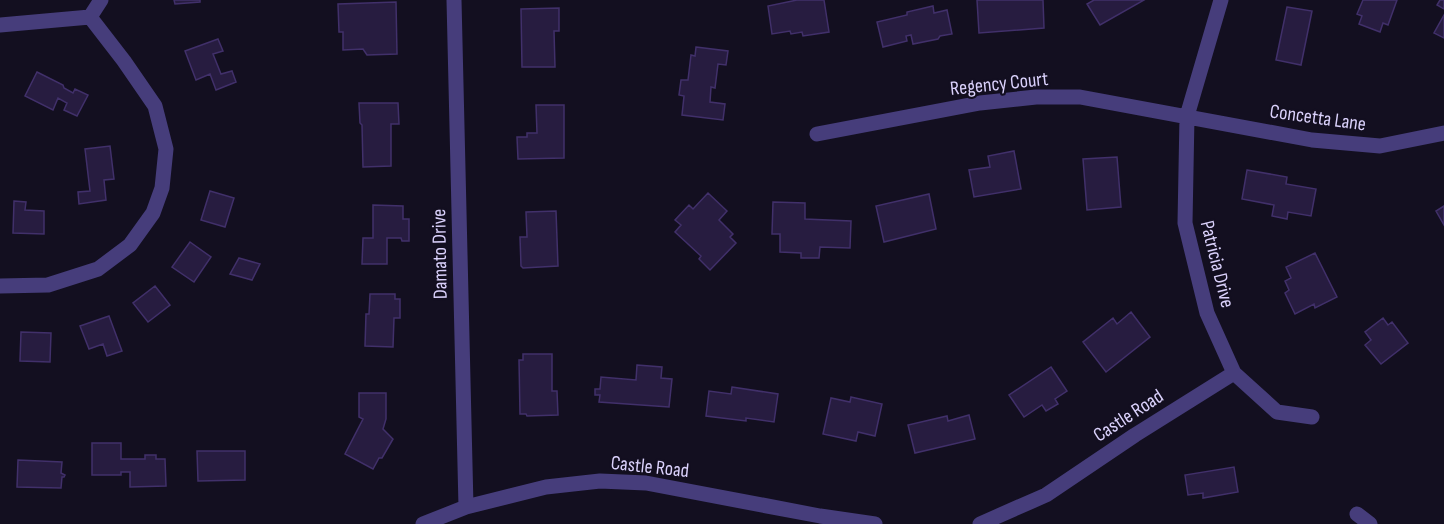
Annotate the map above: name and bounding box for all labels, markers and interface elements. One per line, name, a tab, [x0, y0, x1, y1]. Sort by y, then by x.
street label: Regency Court	[949, 67, 1049, 101]
street label: Concetta Lane	[1268, 99, 1368, 137]
street label: Damato Drive	[427, 209, 453, 299]
street label: Patricia Drive	[1195, 218, 1239, 310]
street label: Castle Road	[1089, 384, 1168, 447]
street label: Castle Road	[610, 451, 690, 483]

